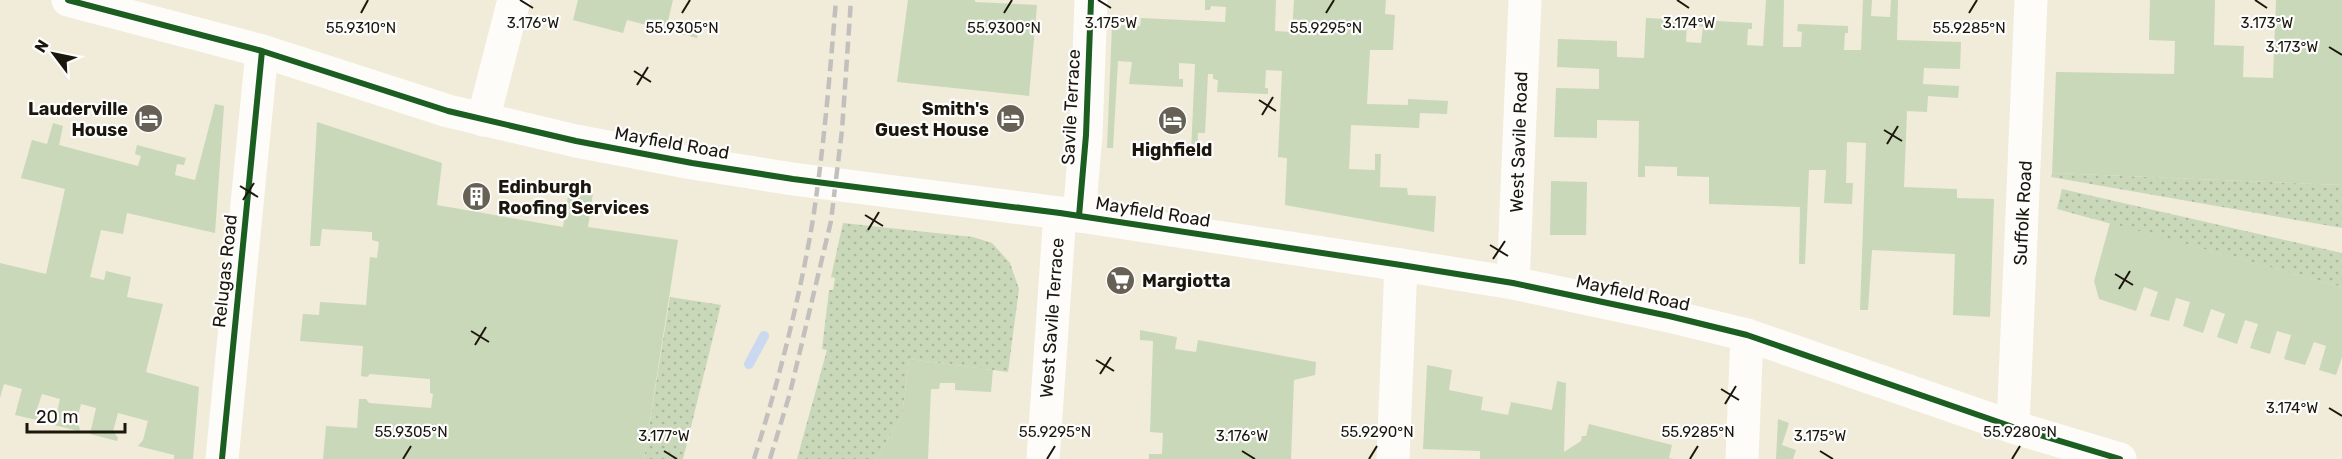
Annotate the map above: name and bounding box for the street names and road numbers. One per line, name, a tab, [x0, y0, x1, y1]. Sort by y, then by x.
street label: Savile Terrace	[1057, 49, 1085, 165]
street label: West Savile Road	[1506, 71, 1532, 213]
street label: Mayfield Road	[613, 122, 731, 164]
street label: Suffolk Road	[2009, 160, 2037, 266]
street label: Mayfield Road	[1094, 192, 1212, 232]
street label: Relugas Road	[208, 213, 242, 329]
street label: West Savile Terrace	[1035, 237, 1069, 399]
street label: Mayfield Road	[1574, 270, 1692, 316]

